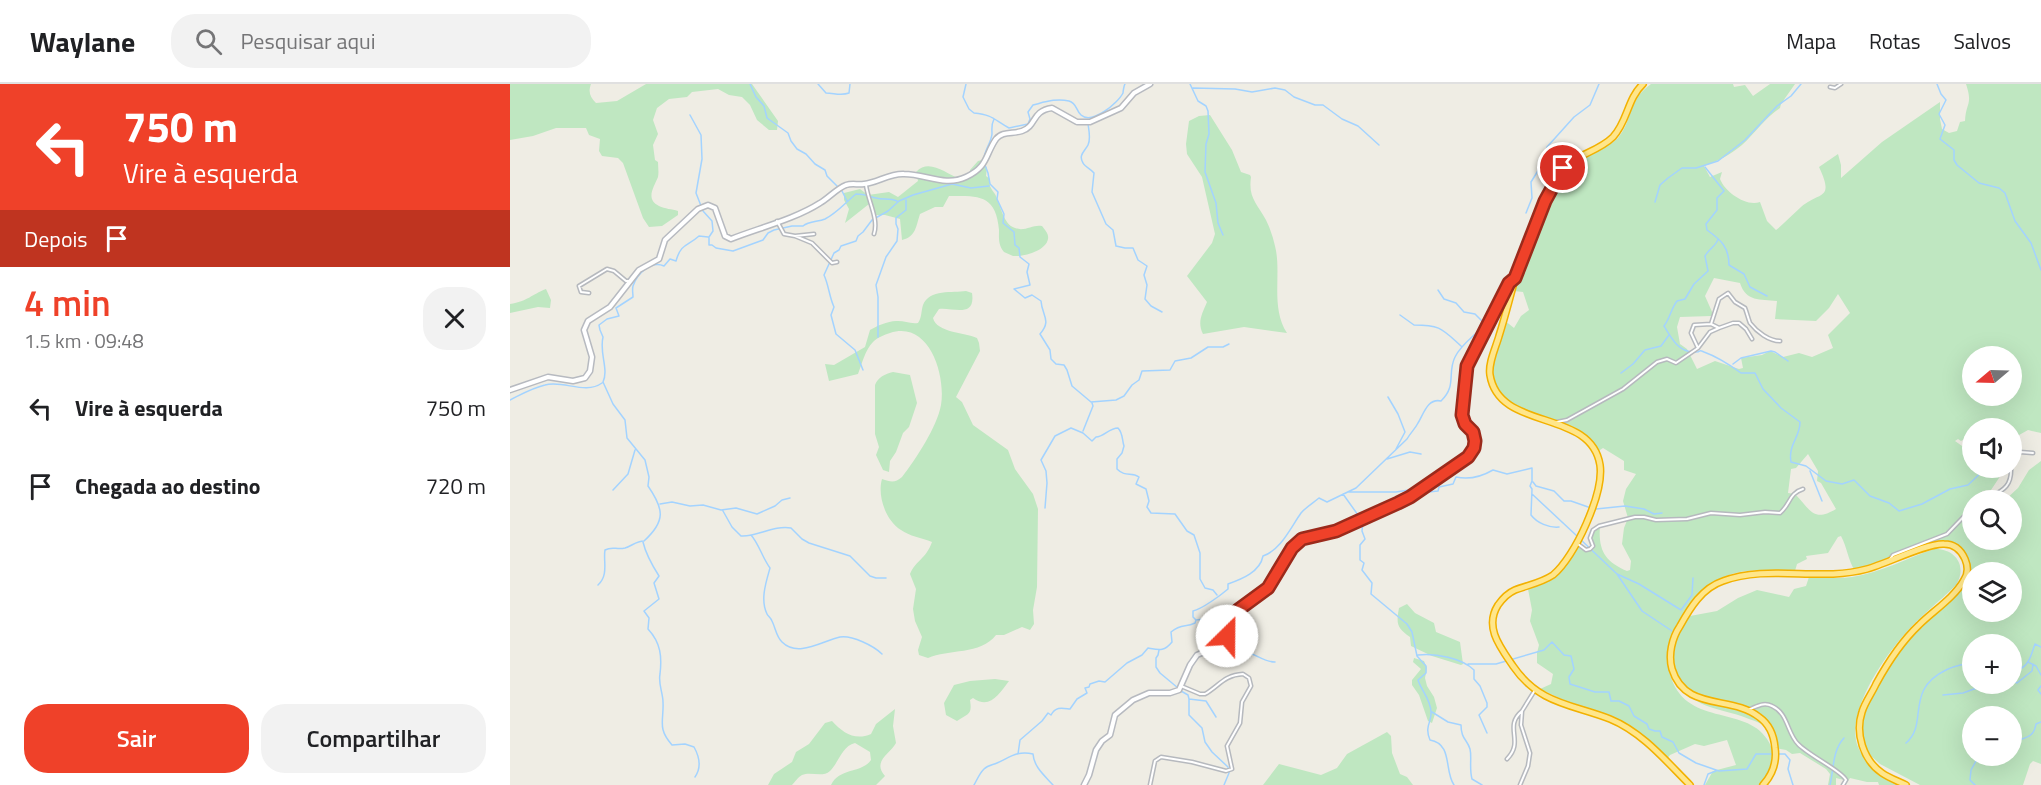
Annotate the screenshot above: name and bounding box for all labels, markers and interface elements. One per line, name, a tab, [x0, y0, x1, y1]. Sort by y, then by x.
search box	[171, 14, 591, 68]
text: Waylane	[30, 20, 135, 63]
text: Pesquisar aqui	[240, 24, 376, 58]
icon: search	[192, 25, 225, 58]
text: Mapa	[1786, 25, 1836, 57]
text: Rotas	[1869, 25, 1920, 57]
text: Salvos	[1953, 25, 2011, 57]
text: 750 m	[123, 94, 238, 158]
icon: left	[24, 108, 102, 186]
pin	[1537, 142, 1588, 193]
icon: arrive	[1546, 151, 1579, 184]
text: Vire à esquerda	[123, 152, 298, 193]
text: Depois	[24, 222, 88, 256]
icon: arrive	[100, 222, 133, 255]
text: 4 min	[24, 275, 111, 330]
button: close	[423, 287, 486, 350]
text: 1.5 km · 09:48	[24, 325, 144, 356]
north arrow	[1962, 346, 2022, 406]
map controls	[1962, 346, 2022, 766]
text: Vire à esquerda	[75, 391, 223, 425]
text: 750 m	[426, 391, 486, 425]
icon: left	[24, 392, 57, 425]
button: sound	[1962, 418, 2022, 478]
text: Chegada ao destino	[75, 469, 261, 503]
text: 720 m	[426, 469, 486, 503]
icon: arrive	[24, 470, 57, 503]
button: search	[1962, 490, 2022, 550]
button: layers	[1962, 562, 2022, 622]
position arrow	[1195, 604, 1259, 668]
button: +	[1962, 634, 2022, 694]
button: Sair	[24, 704, 249, 773]
button: Compartilhar	[261, 704, 486, 773]
button: −	[1962, 706, 2022, 766]

